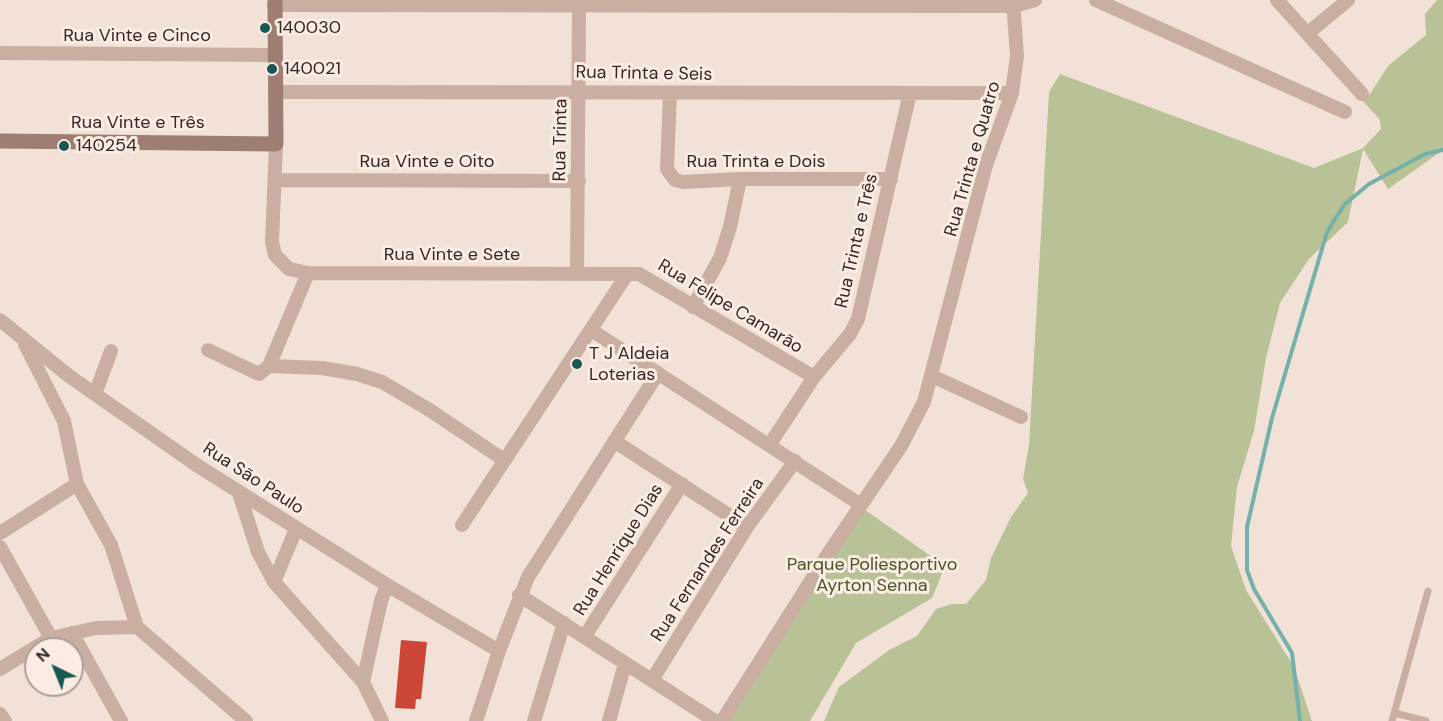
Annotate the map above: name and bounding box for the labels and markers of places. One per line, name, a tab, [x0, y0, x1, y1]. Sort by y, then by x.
place label: 140030	[277, 17, 341, 39]
marker: 140030	[258, 21, 272, 35]
place label: 140021	[284, 58, 341, 80]
marker: 140021	[265, 62, 279, 76]
place label: 140254	[76, 135, 137, 157]
marker: 140254	[57, 139, 71, 153]
place label: T J Aldeia Loterias	[589, 343, 669, 386]
marker: T J Aldeia Loterias	[570, 357, 584, 371]

